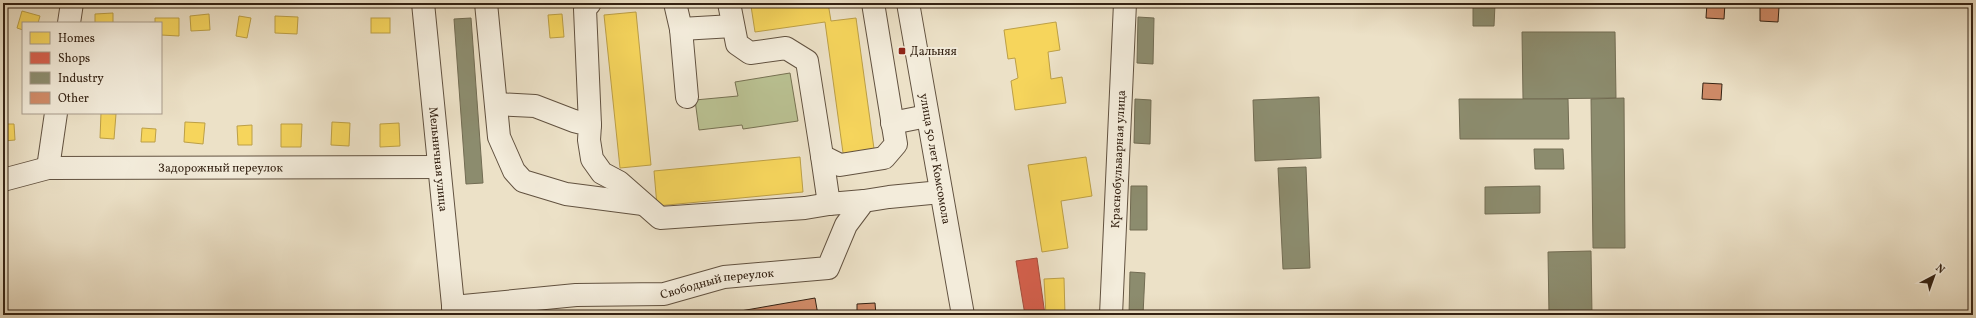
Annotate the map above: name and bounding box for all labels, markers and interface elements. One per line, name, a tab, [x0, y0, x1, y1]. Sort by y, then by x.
legend	[22, 22, 162, 114]
text: Homes	[58, 31, 95, 47]
place label: Дальняя	[910, 44, 957, 60]
marker: Дальняя	[897, 46, 907, 56]
text: Shops	[58, 51, 90, 67]
text: Industry	[58, 71, 104, 87]
street label: Краснобульварная улица	[1108, 90, 1130, 229]
text: Other	[58, 91, 89, 107]
street label: улица 50 лет Комсомола	[915, 92, 954, 225]
street label: Мельничная улица	[424, 106, 451, 212]
street label: Задорожный переулок	[158, 160, 283, 177]
north arrow	[1914, 256, 1954, 296]
text: N	[1932, 261, 1948, 278]
street label: Свободный переулок	[659, 266, 775, 304]

